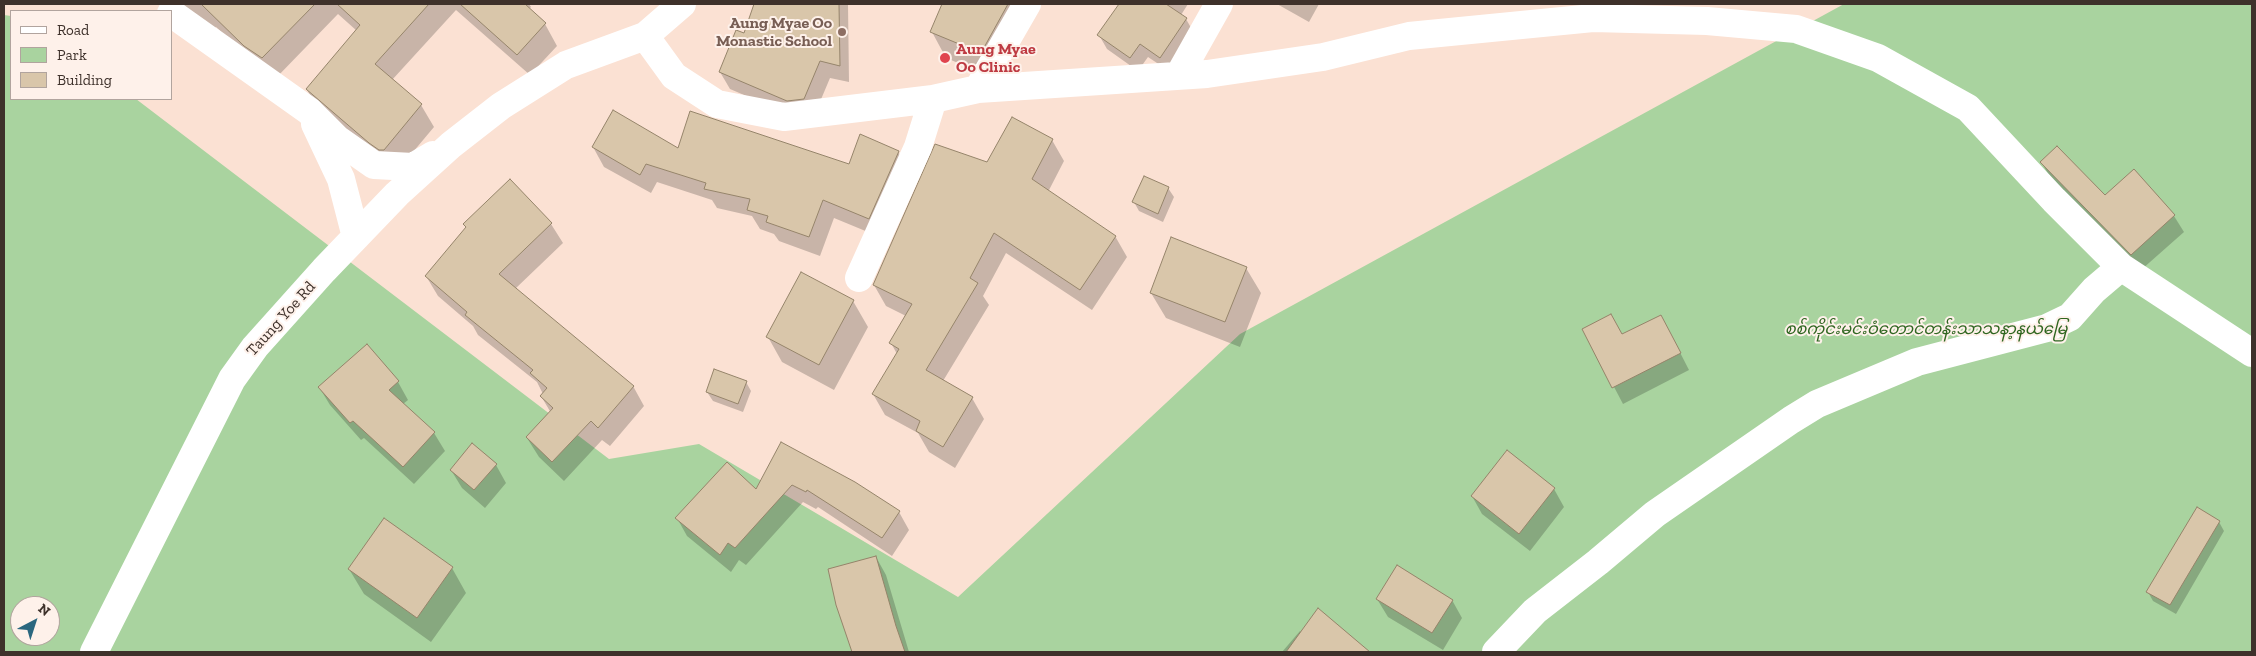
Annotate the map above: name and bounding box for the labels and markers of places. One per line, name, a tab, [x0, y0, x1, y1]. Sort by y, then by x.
place label: Aung Myae Oo Monastic School	[716, 13, 832, 51]
marker: Aung Myae Oo Monastic School	[836, 26, 848, 38]
place label: Aung Myae Oo Clinic	[956, 39, 1036, 77]
marker: Aung Myae Oo Clinic	[938, 51, 952, 65]

